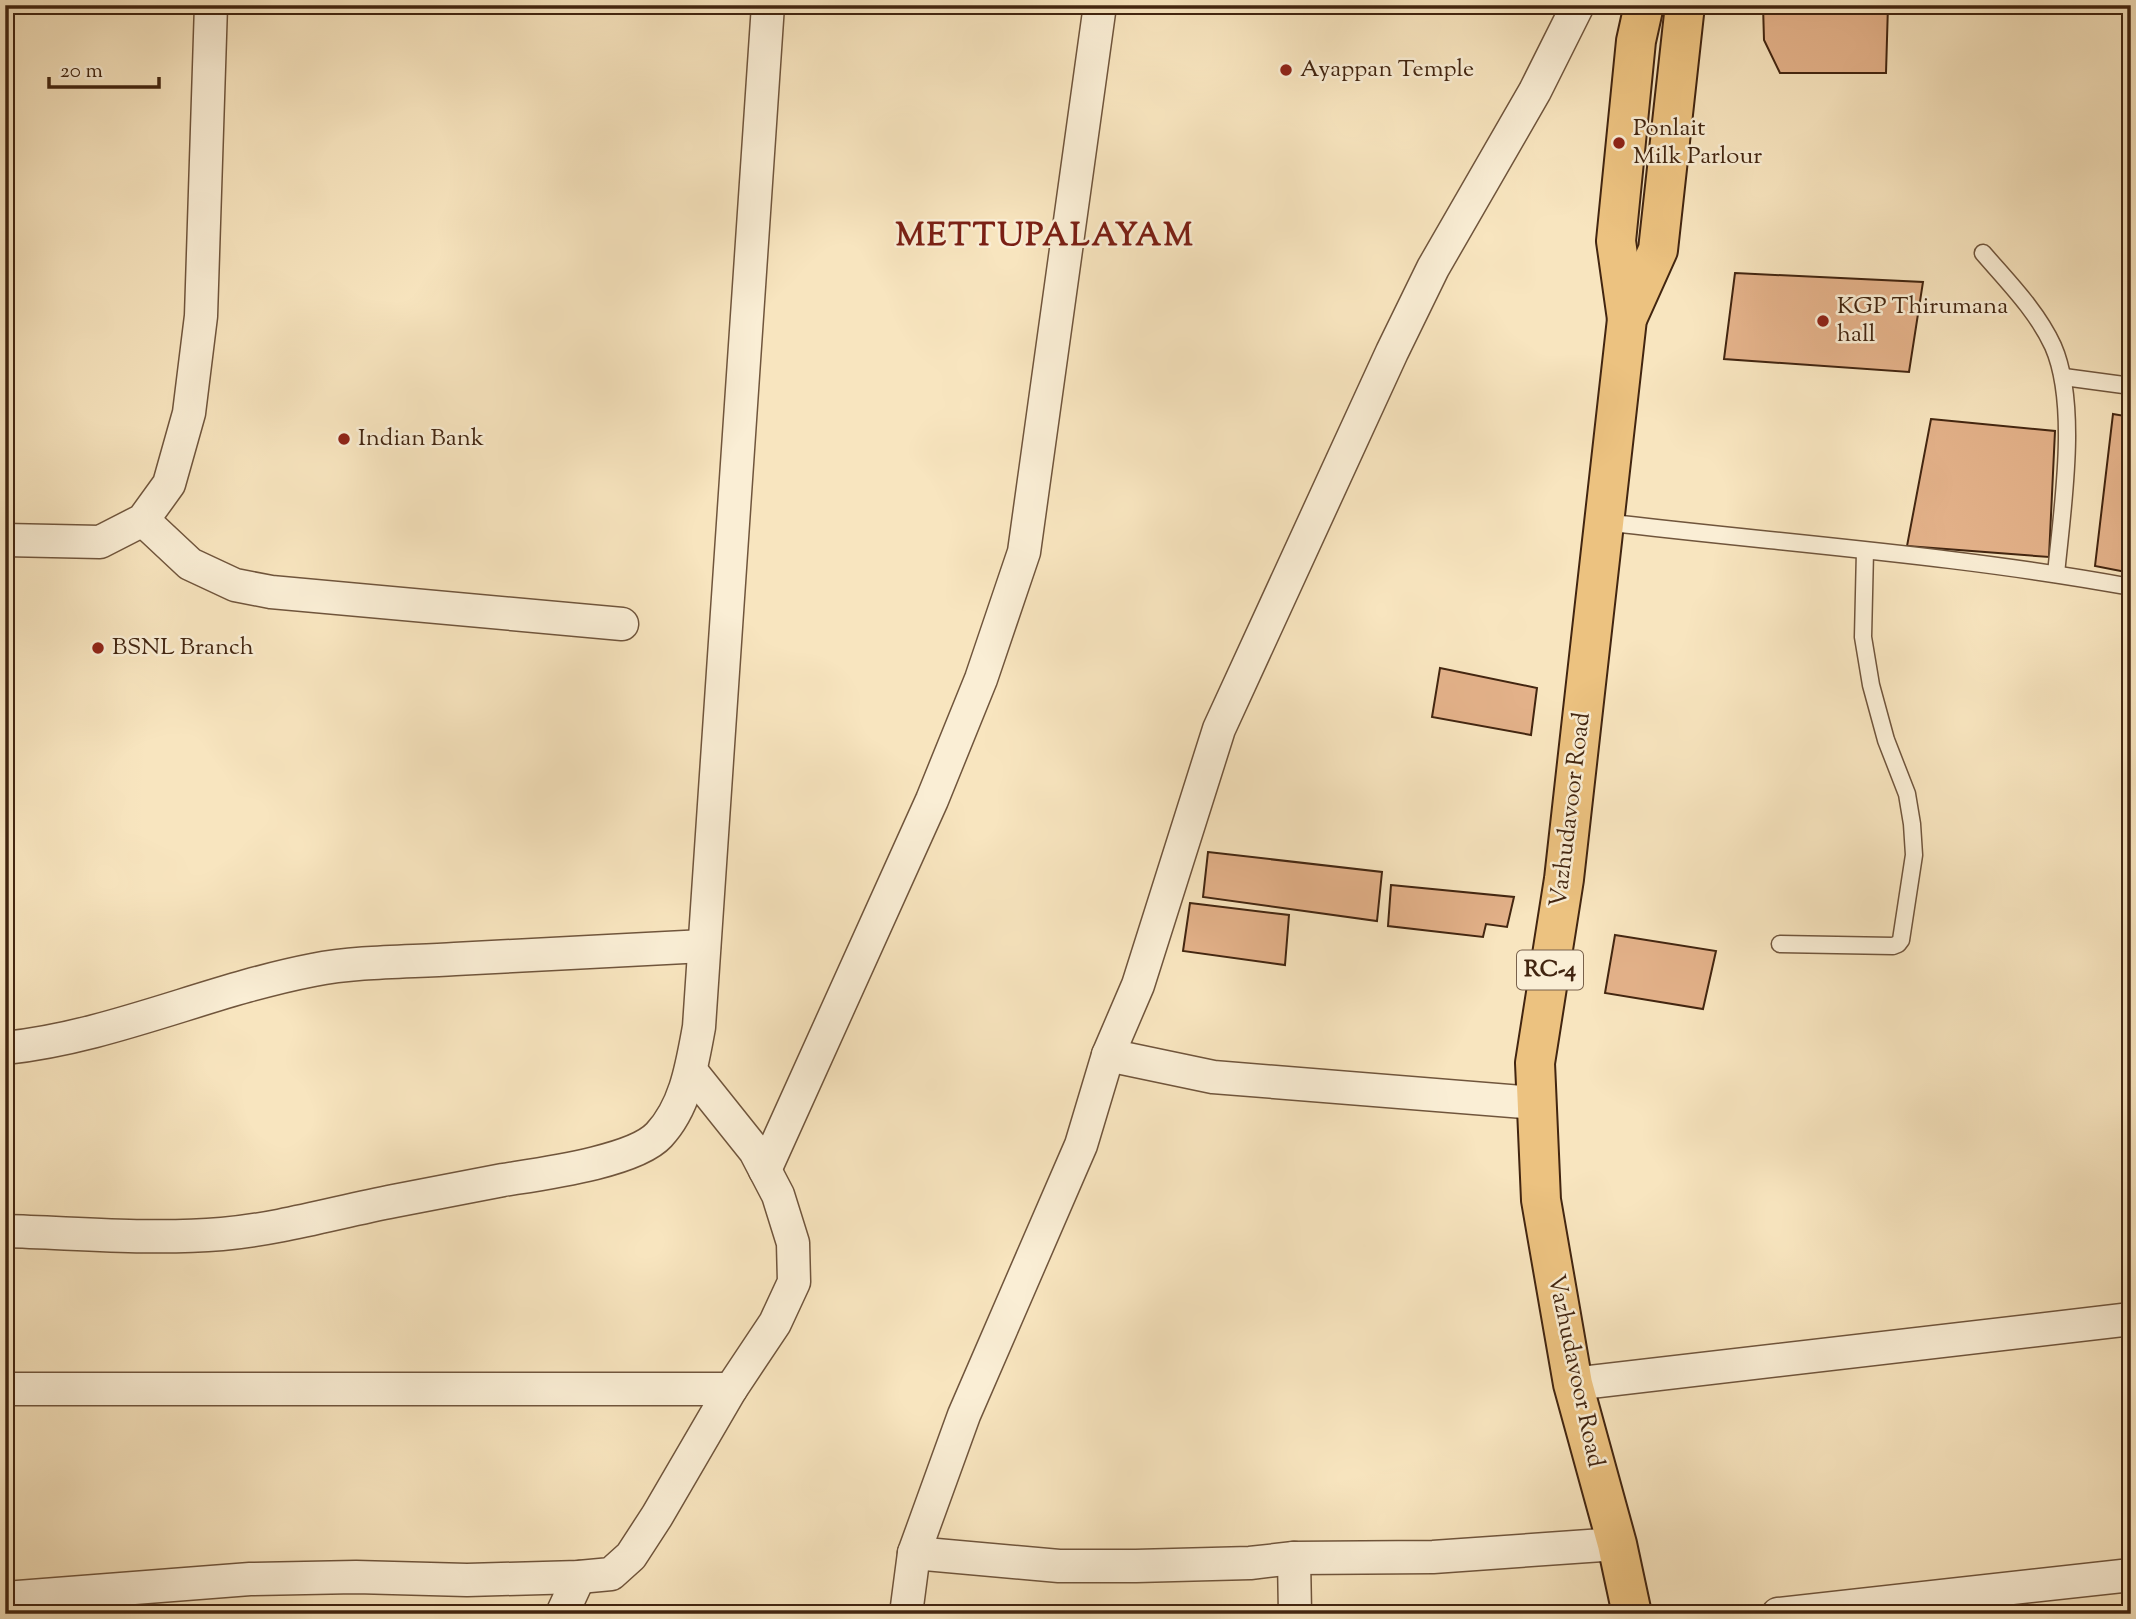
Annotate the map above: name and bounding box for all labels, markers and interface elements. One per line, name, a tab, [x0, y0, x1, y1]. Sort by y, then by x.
scale bar	[49, 46, 159, 90]
place label: Ayappan Temple	[1300, 53, 1474, 87]
text: 20 m	[60, 57, 103, 87]
marker: Ayappan Temple	[1278, 62, 1294, 78]
place label: Ponlait Milk Parlour	[1633, 112, 1762, 174]
marker: Ponlait Milk Parlour	[1611, 135, 1627, 151]
district label: METTUPALAYAM	[895, 214, 1195, 260]
place label: KGP Thirumana hall	[1837, 290, 2008, 352]
marker: KGP Thirumana hall	[1815, 313, 1831, 329]
place label: Indian Bank	[358, 422, 484, 456]
marker: Indian Bank	[336, 431, 352, 447]
place label: BSNL Branch	[112, 631, 254, 665]
marker: BSNL Branch	[90, 640, 106, 656]
street label: Vazhudavoor Road	[1542, 710, 1600, 909]
road number: RC-4	[1517, 951, 1583, 990]
street label: Vazhudavoor Road	[1538, 1271, 1612, 1471]

